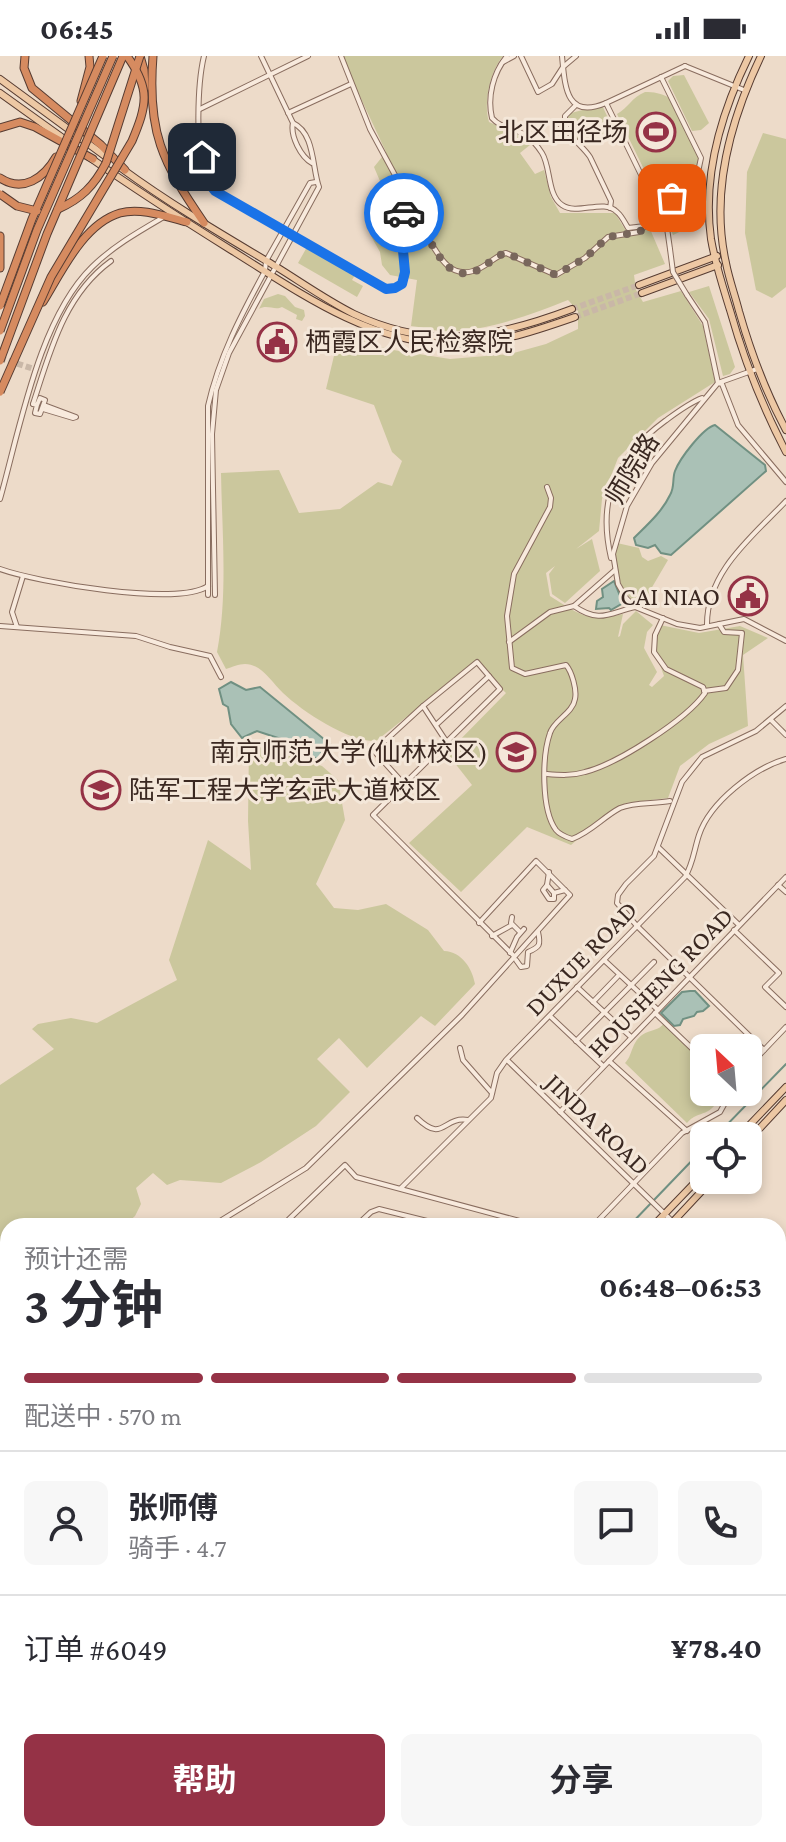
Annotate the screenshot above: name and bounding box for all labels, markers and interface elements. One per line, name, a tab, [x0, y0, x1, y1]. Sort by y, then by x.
text: 06:45	[40, 12, 114, 45]
sports icon: 北区田径场	[635, 111, 677, 153]
place label: 北区田径场	[498, 118, 628, 147]
pin	[168, 123, 236, 191]
icon: home	[180, 135, 224, 179]
pin	[638, 164, 706, 232]
courier	[364, 173, 444, 253]
icon: bag	[650, 176, 694, 220]
icon: car	[382, 191, 426, 235]
public building icon: 栖霞区人民检察院	[256, 321, 298, 363]
place label: 栖霞区人民检察院	[305, 328, 513, 357]
street label: 师院路	[600, 428, 665, 510]
public building icon: CAI NIAO	[727, 575, 769, 617]
place label: CAI NIAO	[620, 582, 720, 611]
school or university icon: 南京师范大学(仙林校区)	[495, 731, 537, 773]
place label: 南京师范大学(仙林校区)	[210, 738, 488, 767]
school or university icon: 陆军工程大学玄武大道校区	[80, 769, 122, 811]
place label: 陆军工程大学玄武大道校区	[129, 776, 441, 805]
street label: DUXUE ROAD	[520, 895, 643, 1022]
street label: HOUSHENG ROAD	[582, 902, 739, 1063]
north arrow	[690, 1034, 762, 1106]
map controls	[690, 1034, 762, 1194]
street label: JINDA ROAD	[538, 1066, 656, 1181]
button: locate	[690, 1122, 762, 1194]
text: 预计还需	[24, 1245, 128, 1274]
text: 06:48–06:53	[599, 1270, 762, 1303]
text: 3 分钟	[24, 1276, 163, 1334]
text: 配送中 · 570 m	[24, 1402, 182, 1431]
button: person	[24, 1481, 108, 1565]
button: chat	[574, 1481, 658, 1565]
button: phone	[678, 1481, 762, 1565]
text: 张师傅	[128, 1491, 218, 1524]
text: 骑手 · 4.7	[128, 1534, 226, 1563]
text: ¥78.40	[671, 1631, 762, 1664]
text: 订单 #6049	[24, 1633, 168, 1666]
button: 帮助	[24, 1734, 385, 1826]
button: 分享	[401, 1734, 762, 1826]

